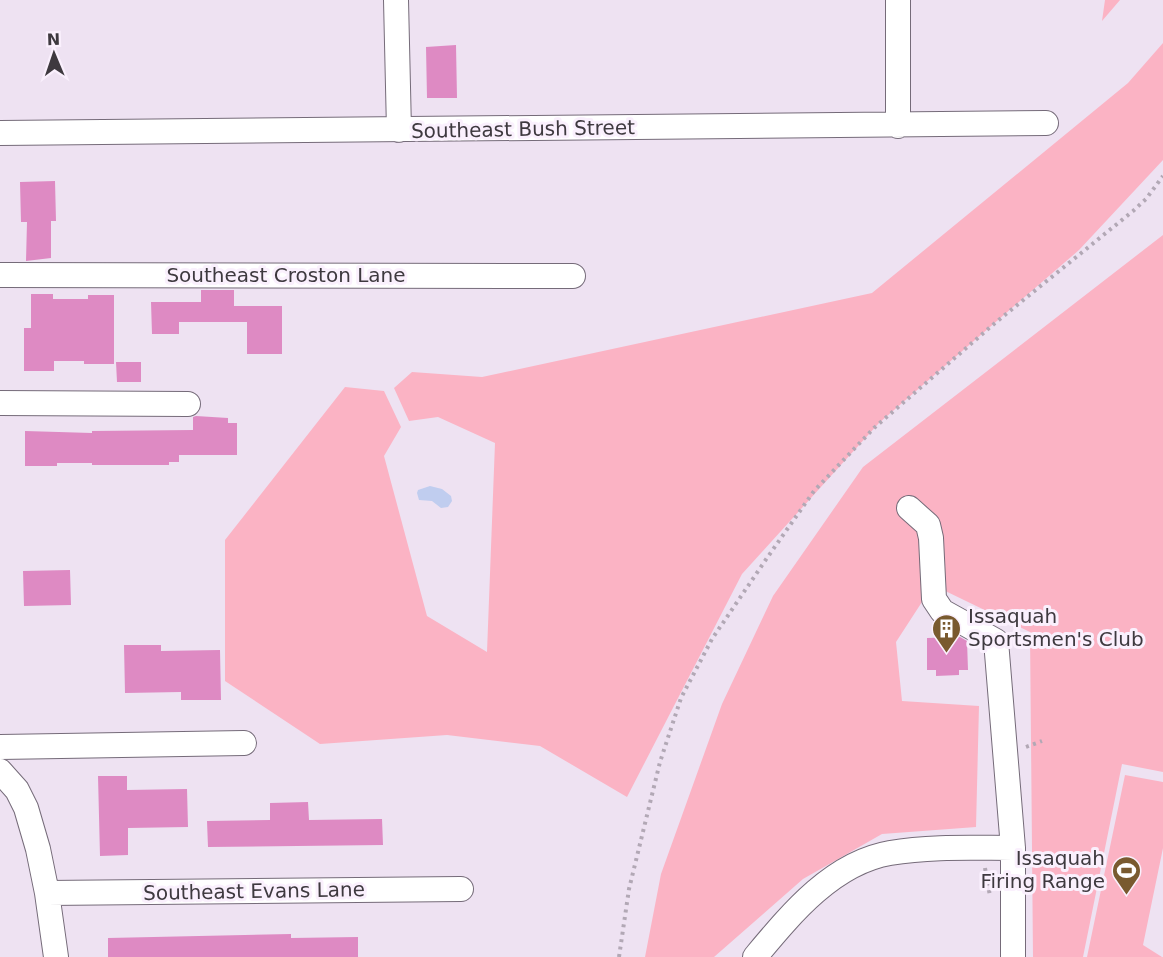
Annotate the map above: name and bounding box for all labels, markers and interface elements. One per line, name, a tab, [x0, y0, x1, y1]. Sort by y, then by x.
north arrow	[24, 24, 84, 84]
text: N	[46, 30, 61, 49]
street label: Southeast Bush Street	[411, 115, 635, 143]
street label: Southeast Croston Lane	[166, 263, 406, 287]
place label: Issaquah Sportsmen's Club	[968, 604, 1144, 651]
building icon: Issaquah Sportsmen's Club	[931, 612, 963, 654]
place label: Issaquah Firing Range	[980, 846, 1105, 893]
sports icon: Issaquah Firing Range	[1110, 854, 1142, 896]
street label: Southeast Evans Lane	[143, 877, 365, 905]

